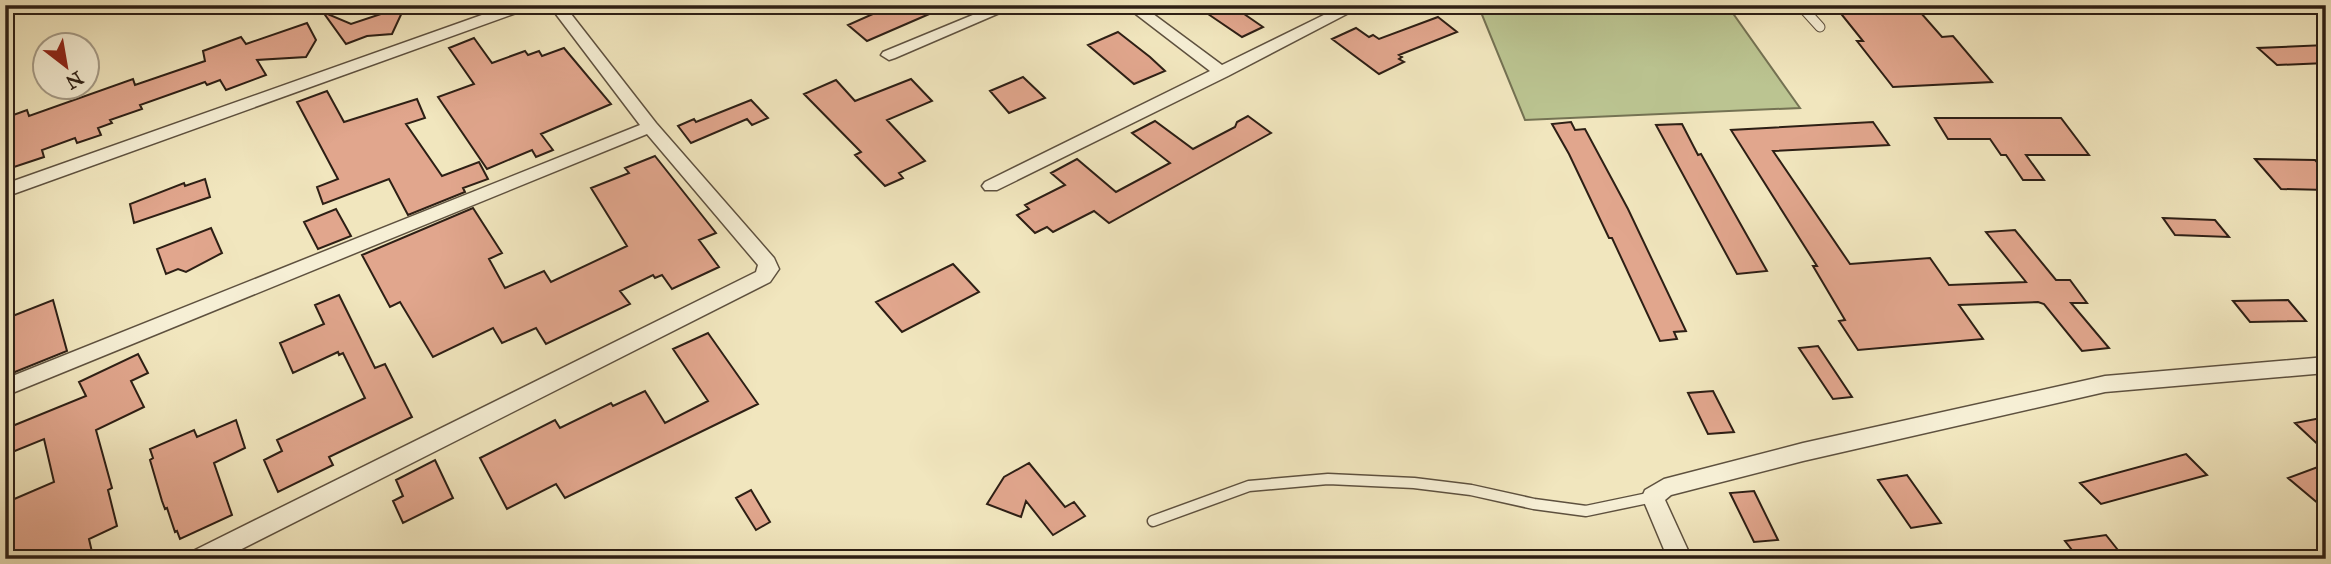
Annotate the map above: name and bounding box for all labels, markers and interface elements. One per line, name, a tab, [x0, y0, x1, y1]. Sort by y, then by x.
north arrow	[32, 32, 102, 102]
text: N	[62, 66, 87, 94]

